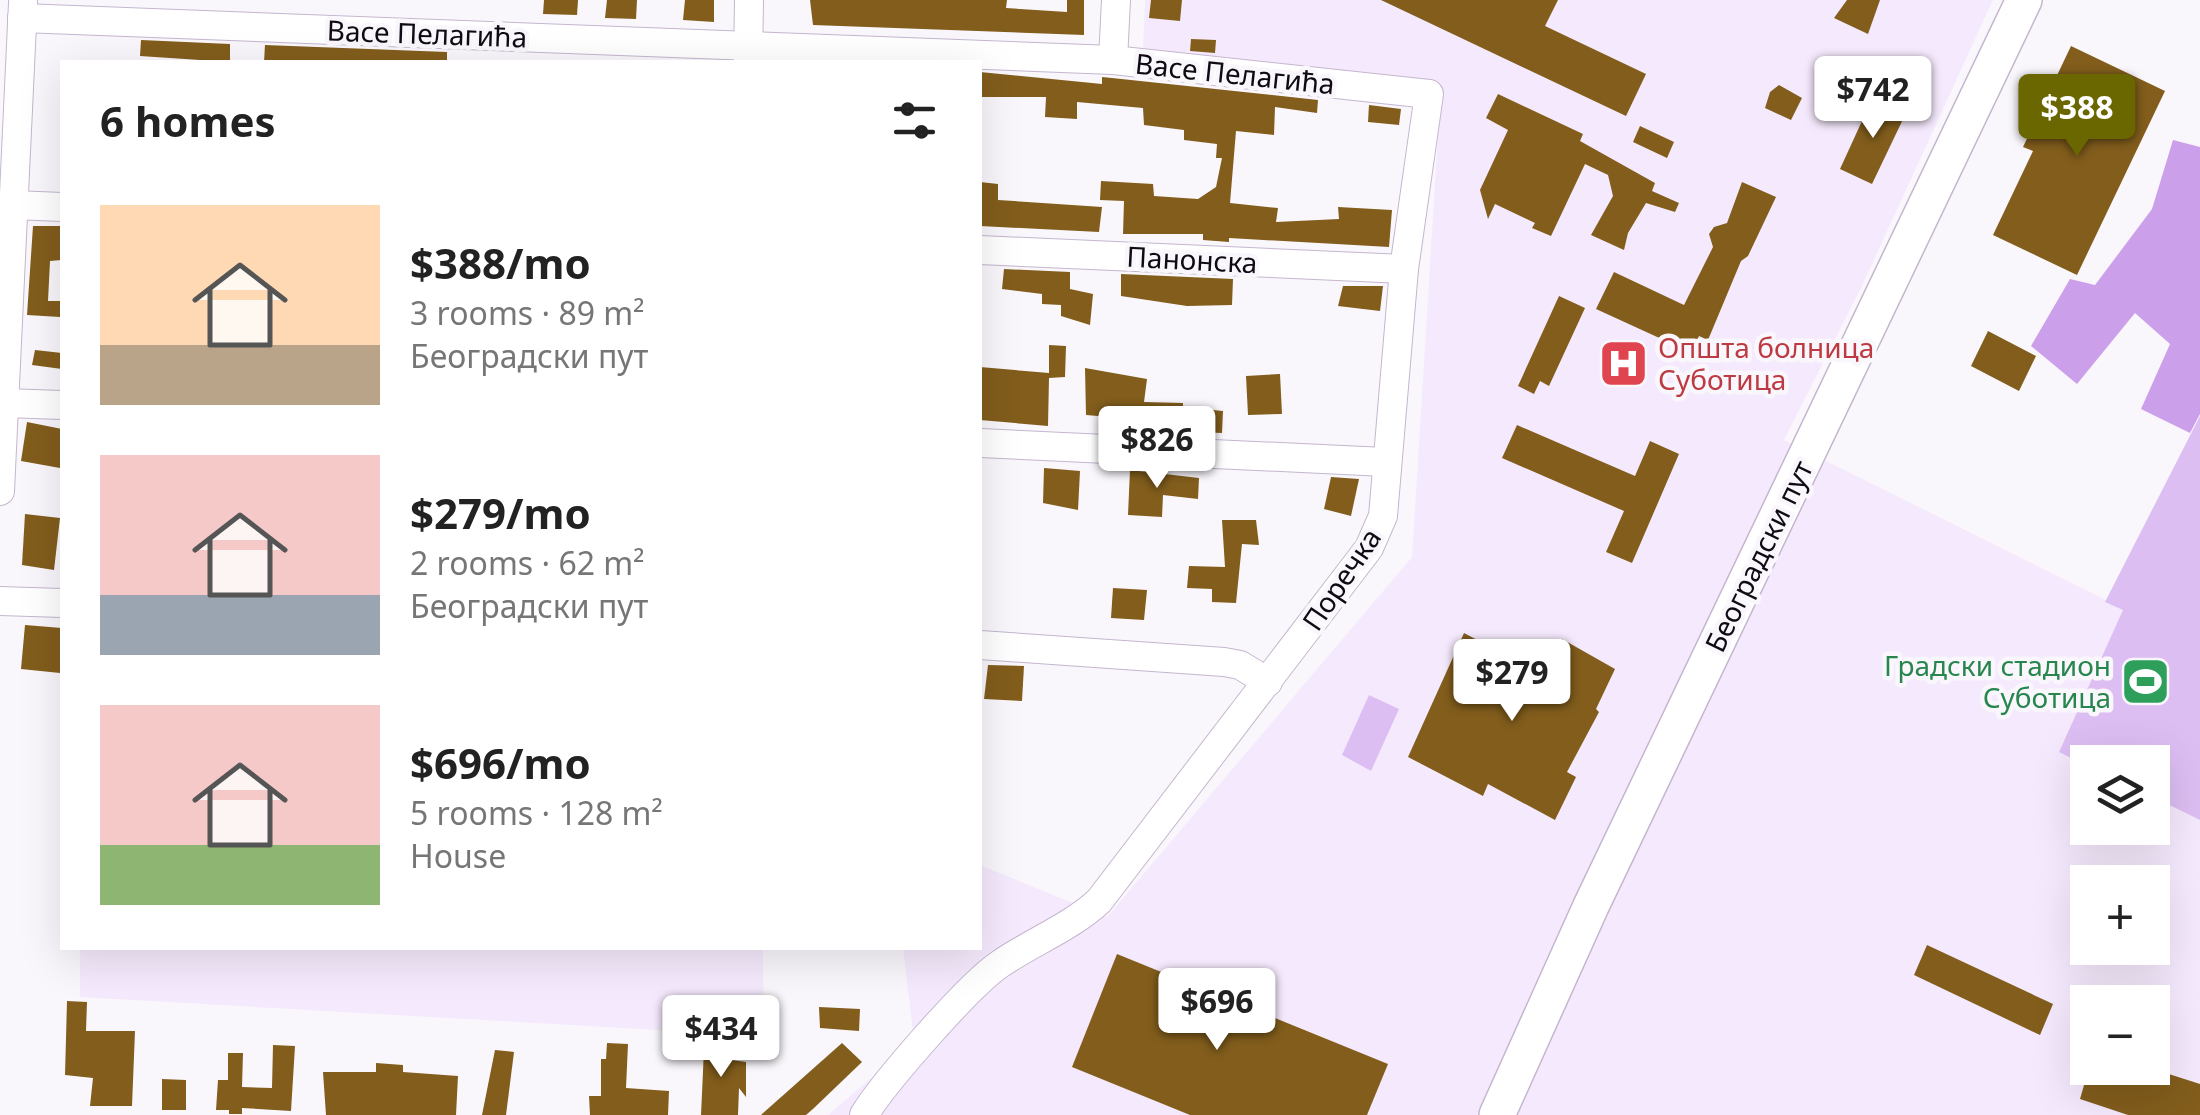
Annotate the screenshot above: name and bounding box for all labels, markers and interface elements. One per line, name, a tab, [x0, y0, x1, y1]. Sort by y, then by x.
street label: Васе Пелагића	[326, 11, 528, 55]
street label: Васе Пелагића	[1133, 44, 1337, 102]
pin: $742	[1814, 56, 1932, 141]
text: $742	[1836, 67, 1910, 110]
pin: $388	[2018, 74, 2136, 159]
text: $388	[2040, 85, 2114, 128]
text: 6 homes	[100, 92, 276, 149]
icon: filters	[887, 93, 942, 148]
text: $388/mo	[410, 234, 591, 291]
street label: Панонска	[1126, 237, 1258, 281]
icon: home	[180, 245, 300, 365]
text: 3 rooms · 89 m²	[410, 291, 644, 334]
place label: Општа болница Суботица	[1658, 328, 1874, 398]
text: Београдски пут	[410, 334, 649, 377]
hospital icon: Општа болница Суботица	[1597, 337, 1649, 389]
pin: $826	[1098, 406, 1216, 491]
text: $826	[1120, 417, 1194, 460]
street label: Београдски пут	[1695, 454, 1821, 658]
text: $279/mo	[410, 484, 591, 541]
icon: home	[180, 495, 300, 615]
street label: Поречка	[1293, 520, 1389, 638]
text: 2 rooms · 62 m²	[410, 541, 644, 584]
text: Београдски пут	[410, 584, 649, 627]
pin: $279	[1453, 639, 1571, 724]
place label: Градски стадион Суботица	[1884, 646, 2111, 716]
text: $279	[1475, 650, 1549, 693]
sports icon: Градски стадион Суботица	[2120, 655, 2172, 707]
text: $696/mo	[410, 734, 591, 791]
icon: home	[180, 745, 300, 865]
map controls	[2070, 745, 2170, 1085]
button: layers	[2070, 745, 2170, 845]
text: 5 rooms · 128 m²	[410, 791, 663, 834]
text: House	[410, 834, 506, 877]
button: +	[2070, 865, 2170, 965]
pin: $696	[1158, 968, 1276, 1053]
text: $696	[1180, 979, 1254, 1022]
button: −	[2070, 985, 2170, 1085]
pin: $434	[662, 995, 780, 1080]
text: $434	[684, 1006, 758, 1049]

